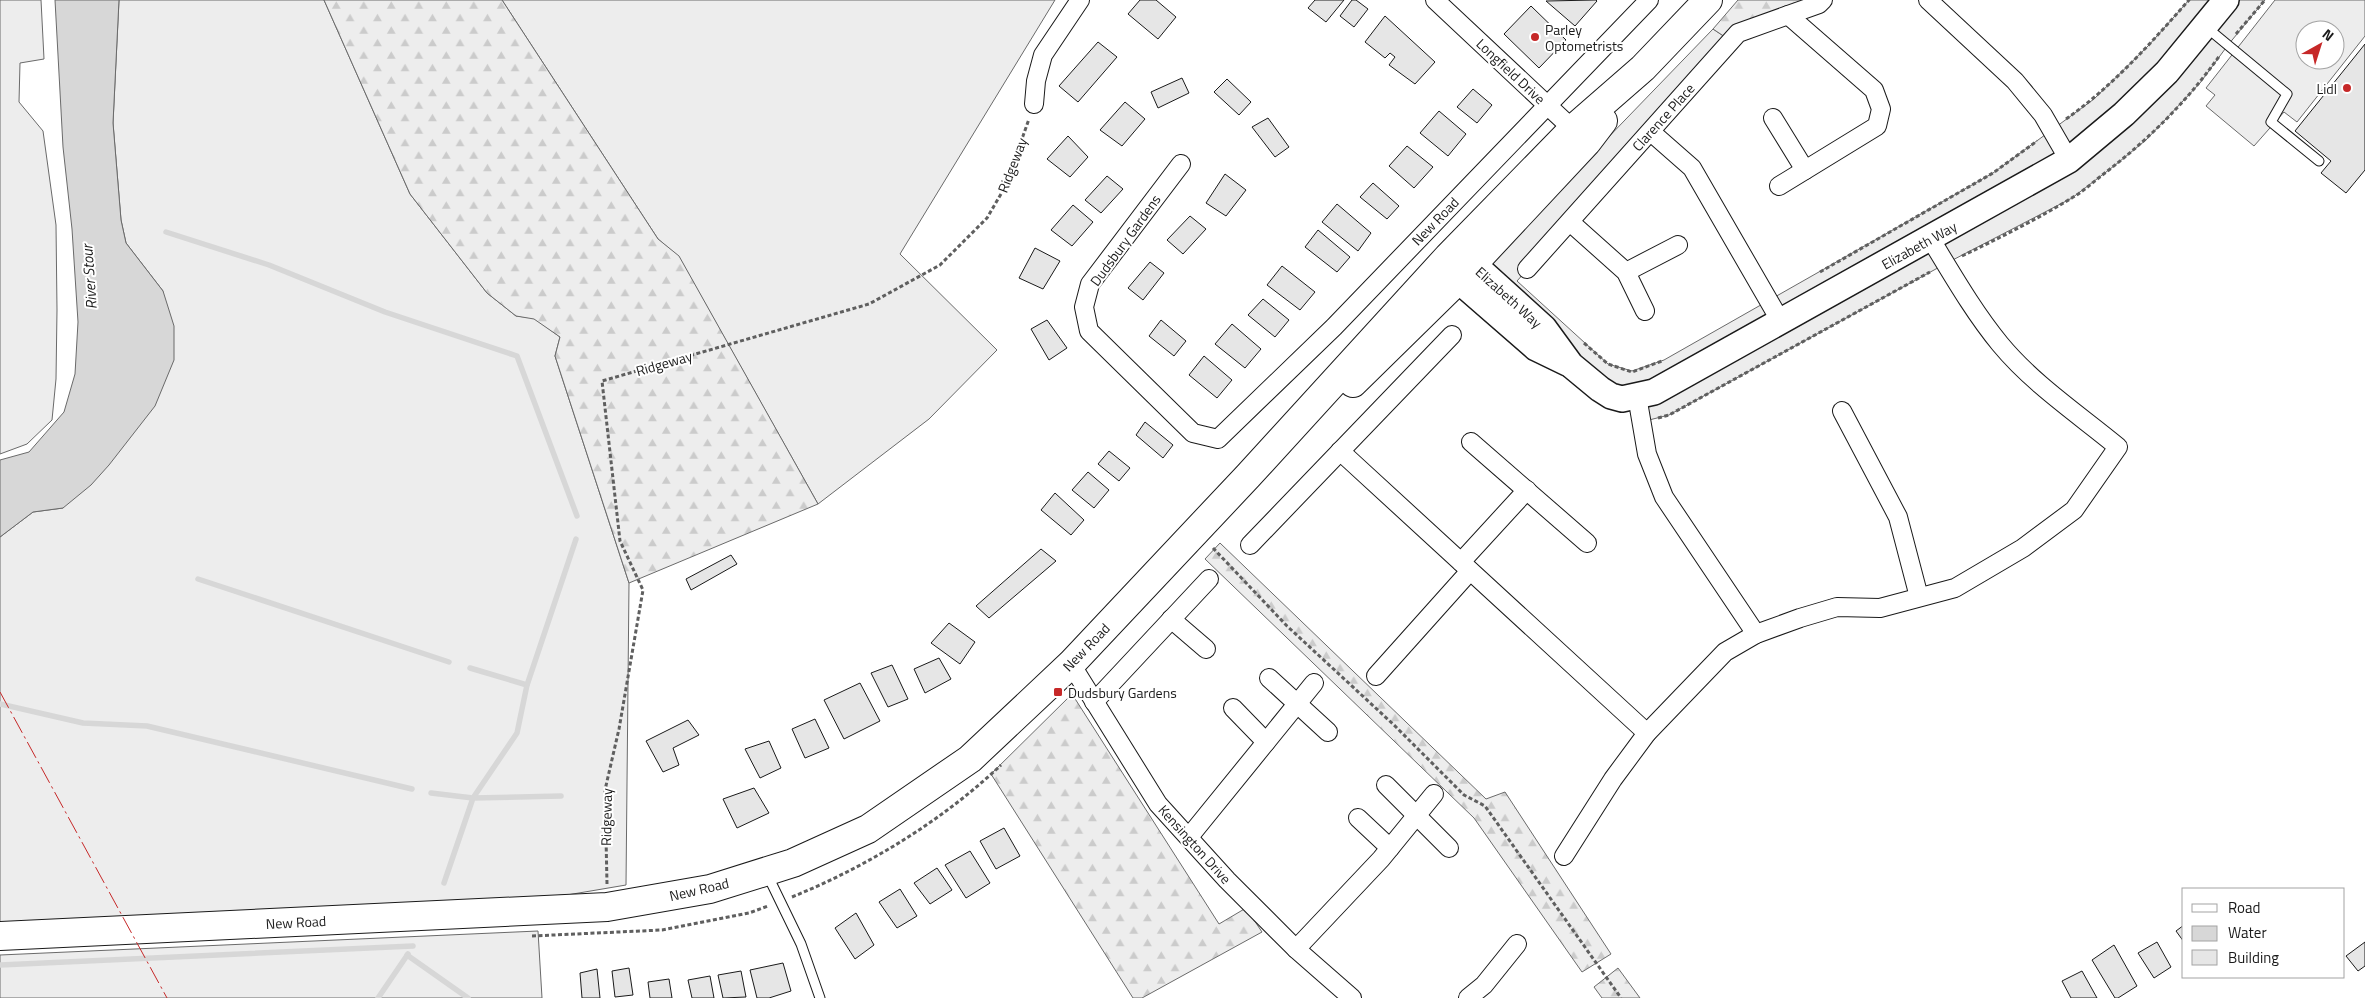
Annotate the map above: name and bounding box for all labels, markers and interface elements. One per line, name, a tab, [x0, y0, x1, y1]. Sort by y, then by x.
place label: Parley Optometrists	[1545, 19, 1623, 56]
north arrow	[2295, 20, 2345, 70]
text: N	[2318, 23, 2339, 46]
marker: Parley Optometrists	[1529, 31, 1541, 43]
street label: Longfield Drive	[1472, 33, 1550, 109]
street label: Clarence Place	[1627, 78, 1699, 156]
place label: Lidl	[2317, 78, 2337, 99]
marker: Lidl	[2341, 82, 2353, 94]
street label: Ridgeway	[992, 134, 1032, 196]
street label: Dudsbury Gardens	[1085, 190, 1165, 290]
street label: New Road	[1406, 192, 1464, 250]
street label: Elizabeth Way	[1878, 216, 1961, 274]
water label: River Stour	[75, 242, 103, 310]
street label: Elizabeth Way	[1471, 261, 1547, 333]
street label: Ridgeway	[633, 345, 695, 381]
street label: New Road	[1057, 618, 1115, 676]
place label: Dudsbury Gardens	[1068, 682, 1177, 703]
marker: Dudsbury Gardens	[1052, 686, 1064, 698]
street label: Ridgeway	[595, 788, 617, 846]
street label: Kensington Drive	[1154, 800, 1236, 888]
street label: New Road	[667, 872, 731, 906]
legend	[2182, 888, 2345, 978]
text: Road	[2228, 896, 2260, 919]
street label: New Road	[265, 910, 327, 934]
text: Water	[2228, 921, 2267, 944]
text: Building	[2228, 946, 2279, 969]

